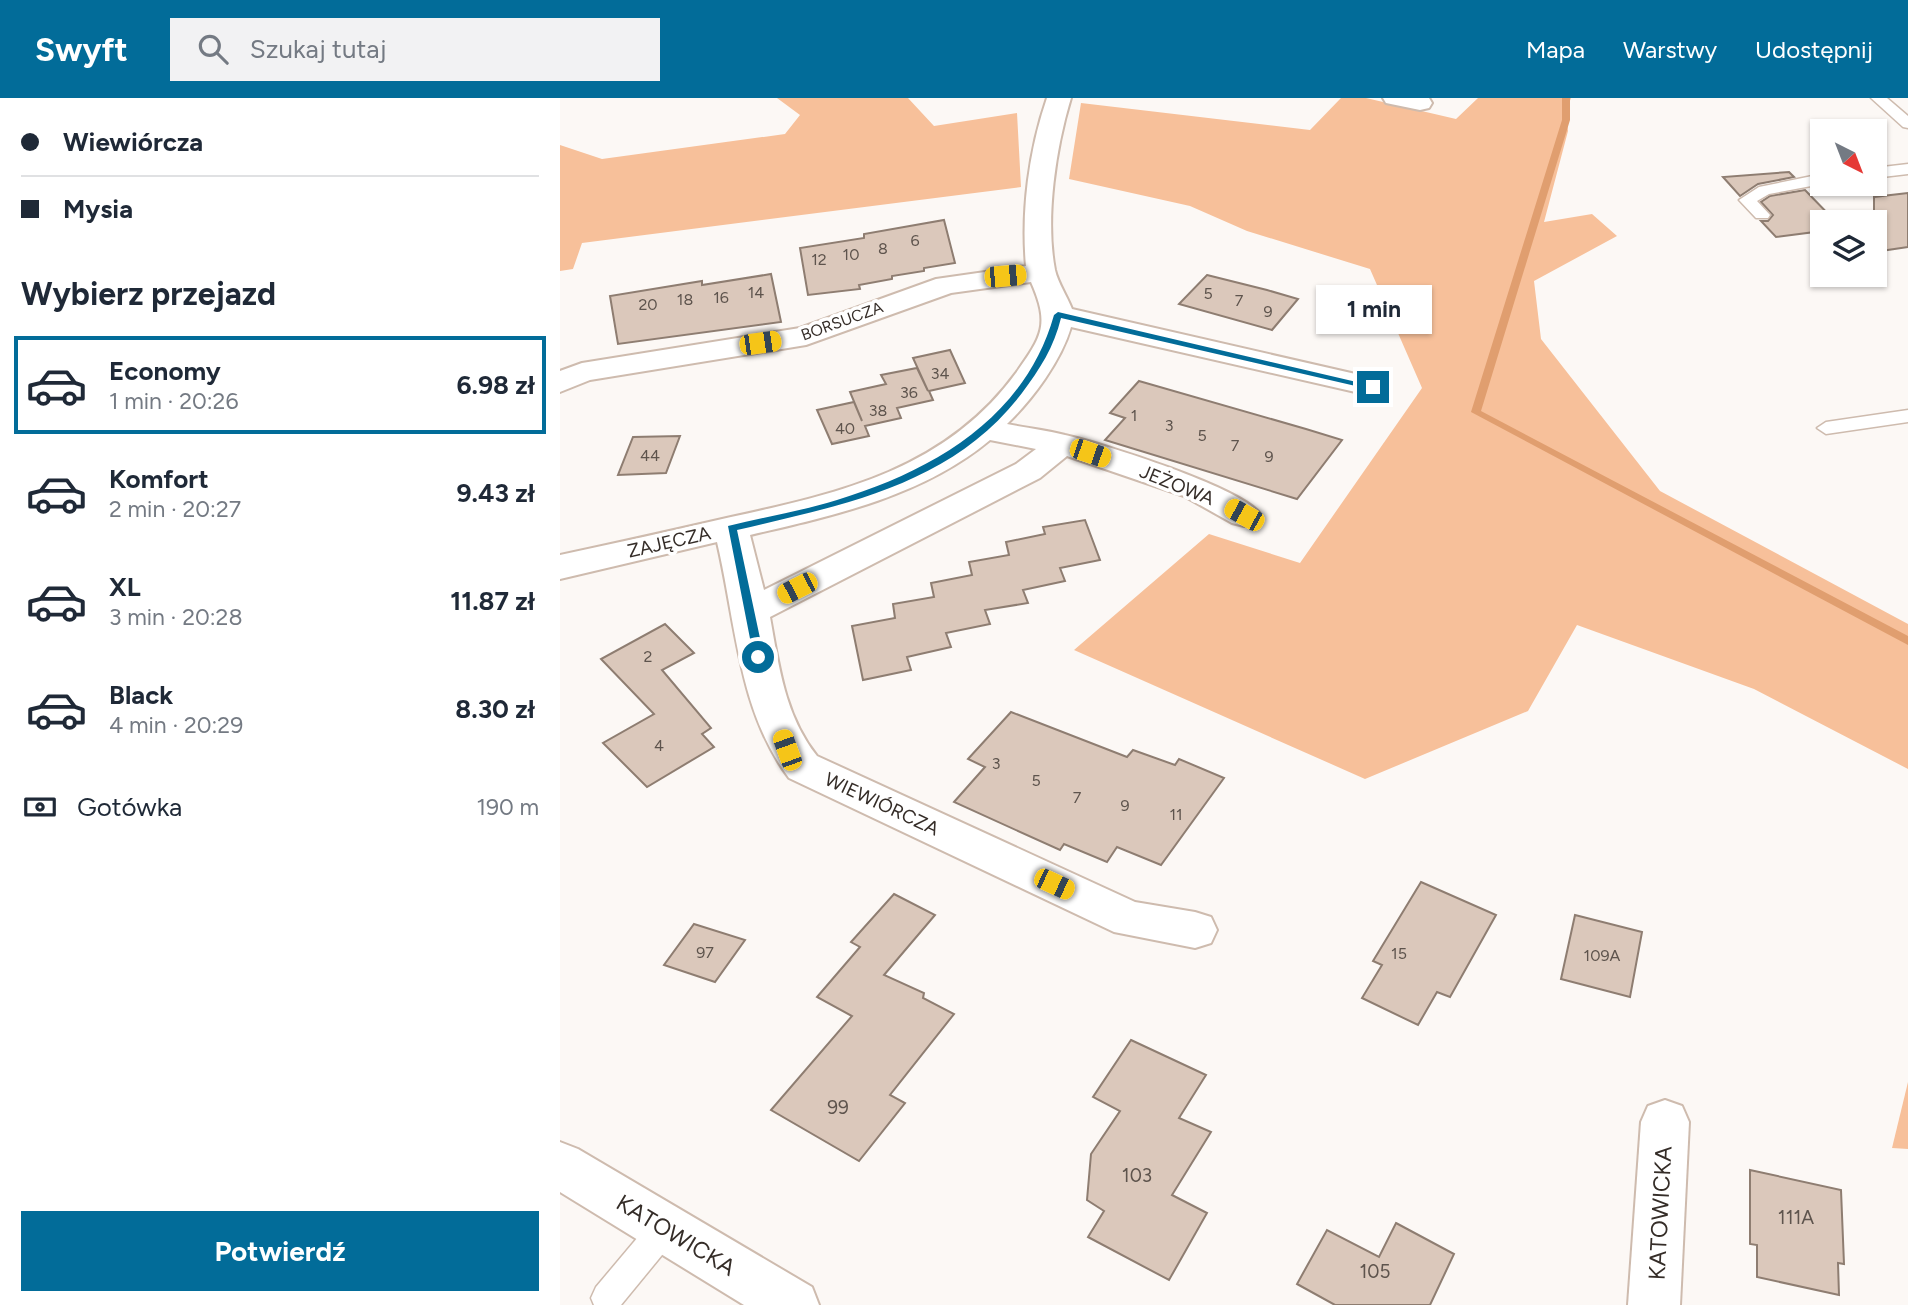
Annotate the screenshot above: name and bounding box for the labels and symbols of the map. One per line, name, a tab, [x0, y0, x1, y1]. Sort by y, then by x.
north arrow	[1810, 119, 1886, 196]
house number: 6	[910, 231, 920, 250]
house number: 8	[878, 239, 888, 258]
house number: 10	[843, 245, 859, 264]
house number: 12	[811, 250, 827, 269]
car	[984, 264, 1027, 288]
house number: 14	[748, 283, 764, 302]
house number: 5	[1203, 284, 1213, 303]
callout: 1 min	[1315, 286, 1431, 334]
house number: 16	[713, 288, 729, 307]
house number: 18	[677, 290, 693, 309]
house number: 7	[1235, 291, 1244, 310]
house number: 20	[638, 295, 658, 314]
street label: BORSUCZA	[798, 297, 886, 345]
house number: 9	[1263, 302, 1273, 321]
car	[738, 330, 783, 356]
house number: 34	[931, 364, 949, 383]
route end	[1357, 371, 1389, 403]
house number: 36	[900, 383, 918, 402]
house number: 38	[869, 401, 887, 420]
house number: 1	[1131, 406, 1137, 425]
house number: 3	[1165, 416, 1173, 435]
house number: 40	[835, 419, 855, 438]
house number: 5	[1197, 426, 1207, 445]
car	[1067, 436, 1114, 470]
house number: 7	[1231, 436, 1240, 455]
house number: 44	[640, 446, 660, 465]
house number: 9	[1264, 447, 1274, 466]
street label: JEŻOWA	[1136, 460, 1218, 510]
car	[1221, 496, 1268, 534]
street label: ZAJĘCZA	[625, 521, 713, 563]
car	[774, 569, 821, 607]
route start	[742, 641, 774, 673]
house number: 2	[644, 647, 652, 666]
car	[770, 727, 805, 773]
house number: 4	[654, 736, 664, 755]
house number: 3	[992, 754, 1000, 773]
street label: WIEWIÓRCZA	[821, 768, 943, 841]
house number: 5	[1031, 771, 1041, 790]
house number: 7	[1073, 788, 1082, 807]
house number: 9	[1120, 796, 1130, 815]
house number: 11	[1169, 805, 1183, 824]
car	[1031, 866, 1078, 902]
house number: 97	[696, 943, 714, 962]
house number: 15	[1391, 944, 1407, 963]
house number: 109A	[1584, 946, 1621, 965]
house number: 99	[827, 1096, 849, 1119]
street label: KATOWICKA	[1643, 1145, 1678, 1281]
house number: 103	[1122, 1164, 1152, 1187]
street label: KATOWICKA	[611, 1188, 741, 1282]
house number: 111A	[1778, 1206, 1814, 1229]
house number: 105	[1360, 1260, 1391, 1283]

